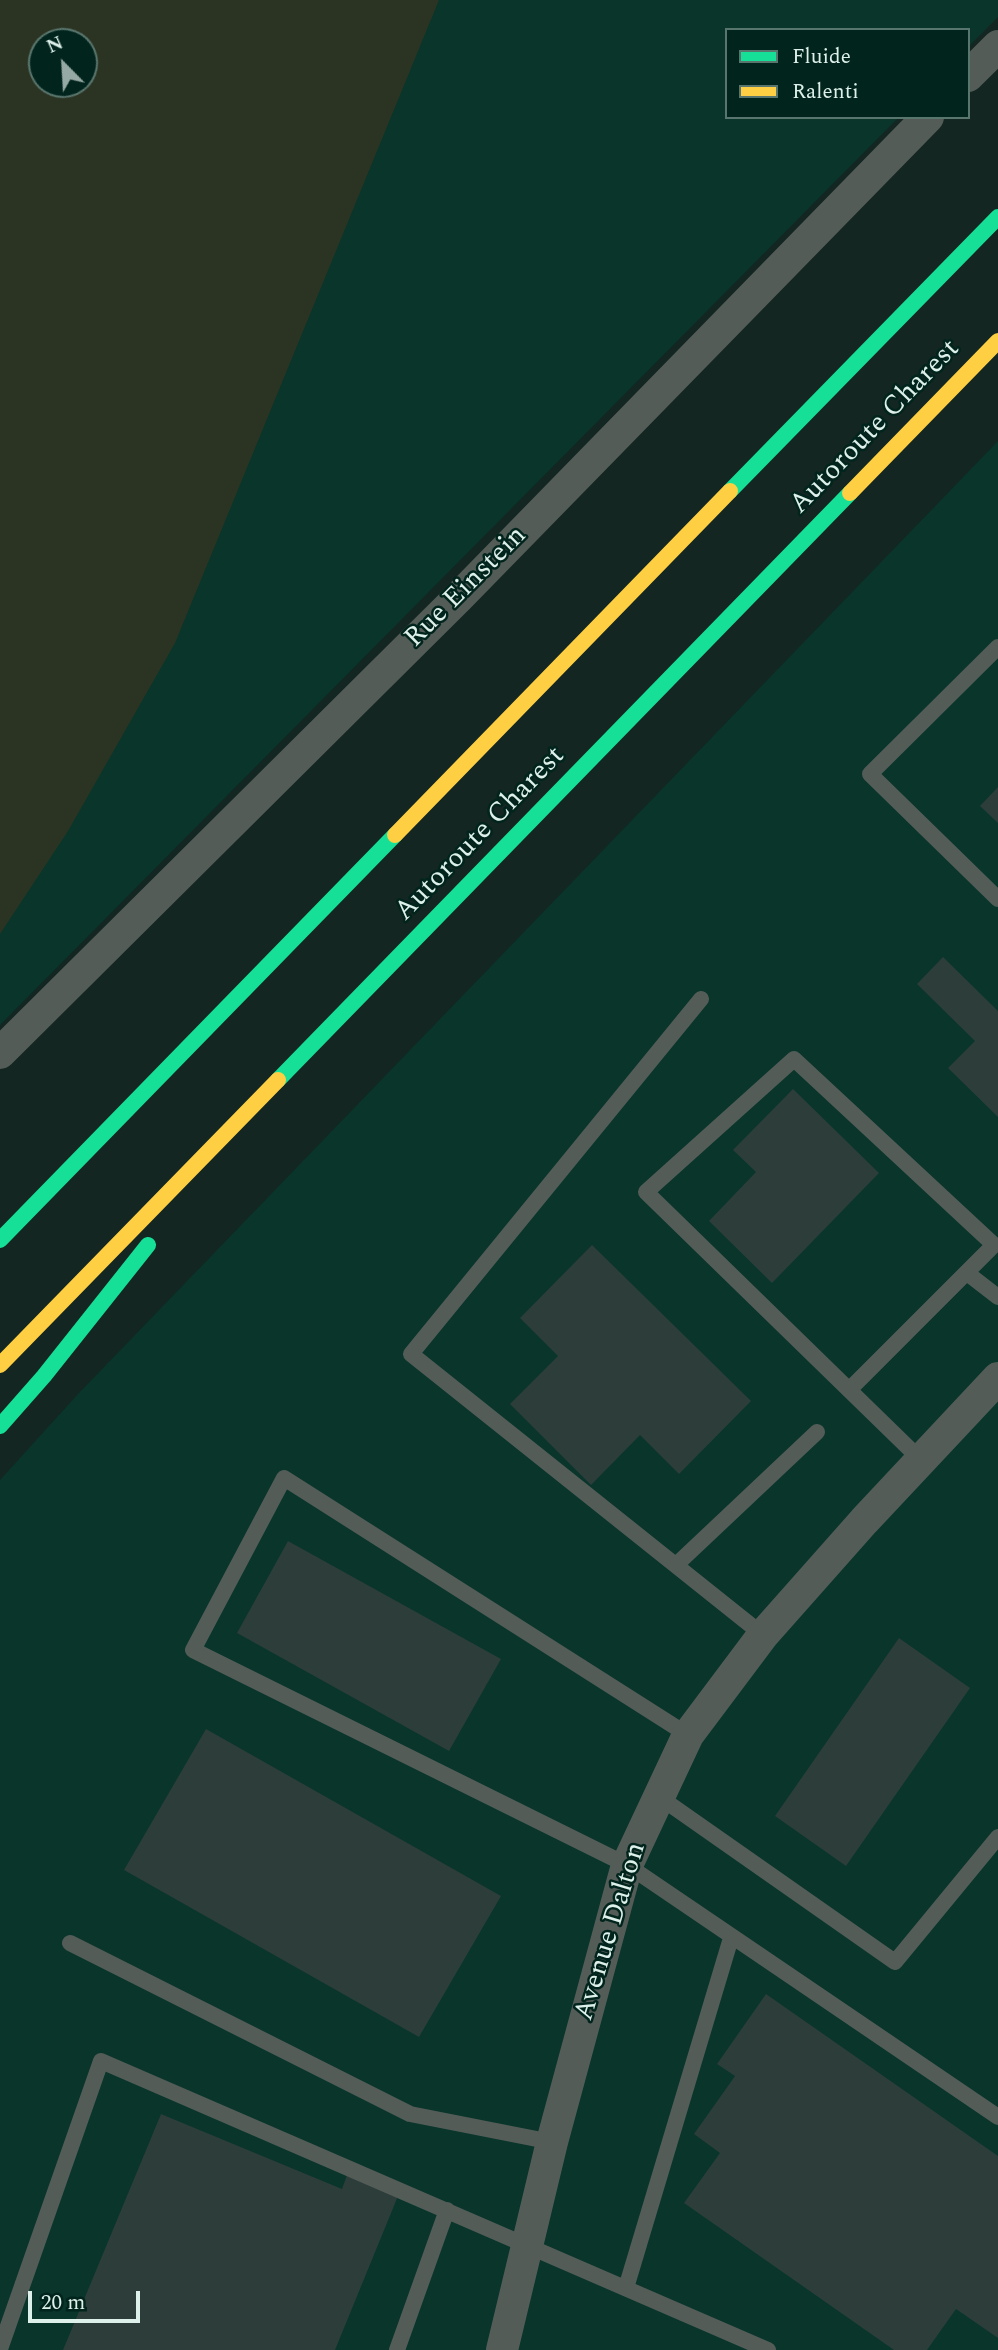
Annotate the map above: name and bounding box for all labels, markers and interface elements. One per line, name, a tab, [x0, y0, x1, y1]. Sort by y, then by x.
north arrow	[28, 28, 98, 98]
legend	[725, 28, 970, 119]
text: N	[42, 29, 68, 62]
text: Fluide	[792, 41, 851, 73]
text: Ralenti	[792, 76, 859, 108]
street label: Autoroute Charest	[784, 334, 968, 522]
street label: Rue Einstein	[399, 520, 535, 656]
street label: Autoroute Charest	[389, 741, 573, 929]
street label: Avenue Dalton	[569, 1839, 655, 2025]
scale bar	[32, 2276, 144, 2320]
text: 20 m	[41, 2287, 85, 2319]

